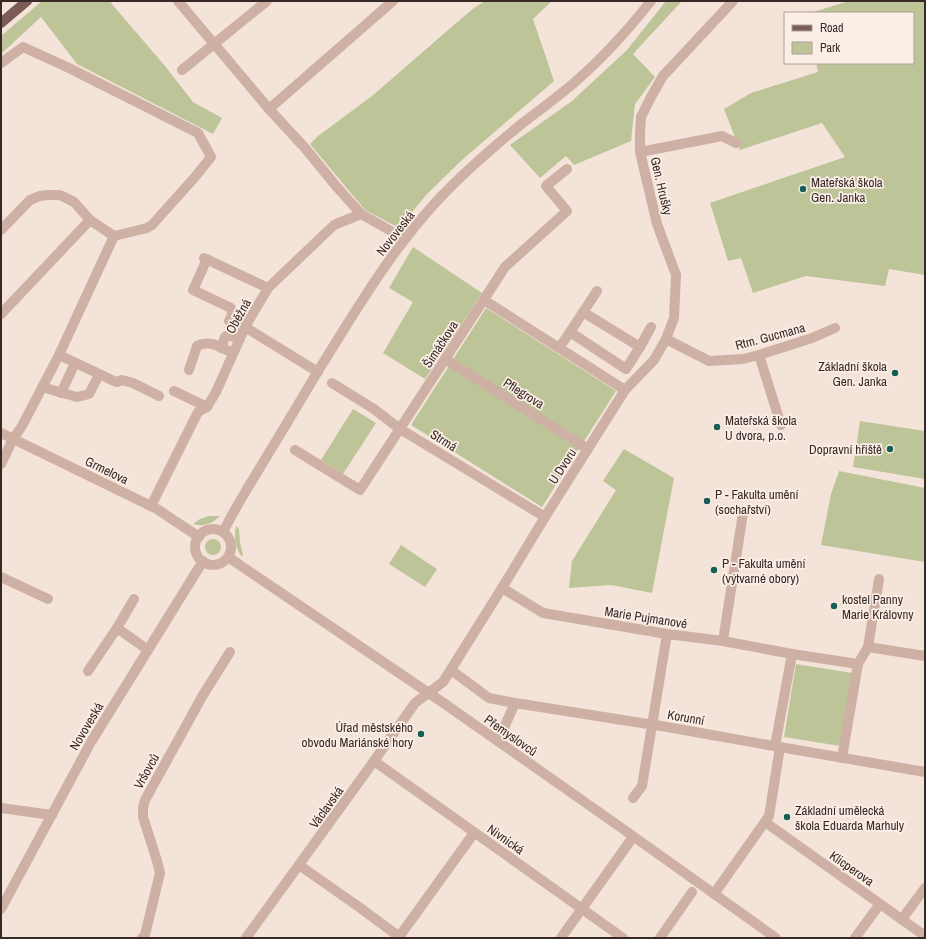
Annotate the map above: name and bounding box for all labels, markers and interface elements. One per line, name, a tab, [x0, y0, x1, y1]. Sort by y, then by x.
legend	[784, 12, 914, 64]
text: Road	[820, 20, 844, 36]
text: Park	[820, 40, 840, 56]
street label: Gen. Hrušky	[647, 155, 677, 218]
place label: Mateřská škola Gen. Janka	[811, 174, 883, 206]
marker: Mateřská škola Gen. Janka	[798, 184, 808, 194]
street label: Novoveská	[372, 207, 418, 259]
street label: Oběžná	[222, 296, 255, 337]
street label: Šimáčkova	[419, 317, 462, 371]
street label: Rtm. Gucmana	[733, 319, 807, 354]
place label: Základní škola Gen. Janka	[818, 358, 887, 390]
marker: Základní škola Gen. Janka	[890, 368, 900, 378]
street label: Pflegrova	[500, 374, 547, 413]
place label: Mateřská škola U dvora, p.o.	[725, 412, 797, 444]
marker: Mateřská škola U dvora, p.o.	[712, 422, 722, 432]
street label: Strmá	[427, 426, 460, 455]
place label: Dopravní hřiště	[809, 441, 882, 458]
marker: Dopravní hřiště	[885, 444, 895, 454]
street label: U Dvoru	[545, 445, 580, 487]
street label: Grmelova	[82, 453, 131, 488]
place label: P - Fakulta umění (sochařství)	[715, 486, 799, 518]
marker: P - Fakulta umění (sochařství)	[702, 496, 712, 506]
place label: P - Fakulta umění (výtvarné obory)	[722, 555, 806, 587]
marker: P - Fakulta umění (výtvarné obory)	[709, 565, 719, 575]
place label: kostel Panny Marie Královny	[842, 591, 914, 623]
marker: kostel Panny Marie Královny	[829, 601, 839, 611]
street label: Marie Pujmanové	[603, 603, 689, 632]
street label: Novoveská	[66, 699, 107, 753]
street label: Korunní	[666, 706, 707, 729]
street label: Přemyslovců	[481, 711, 541, 760]
place label: Úřad městského obvodu Mariánské hory	[302, 719, 414, 751]
marker: Úřad městského obvodu Mariánské hory	[416, 729, 426, 739]
street label: Vršovců	[130, 750, 163, 792]
street label: Václavská	[305, 783, 347, 832]
place label: Základní umělecká škola Eduarda Marhuly	[795, 802, 905, 834]
marker: Základní umělecká škola Eduarda Marhuly	[782, 812, 792, 822]
street label: Nivnická	[484, 821, 528, 858]
street label: Klicperova	[826, 847, 877, 890]

